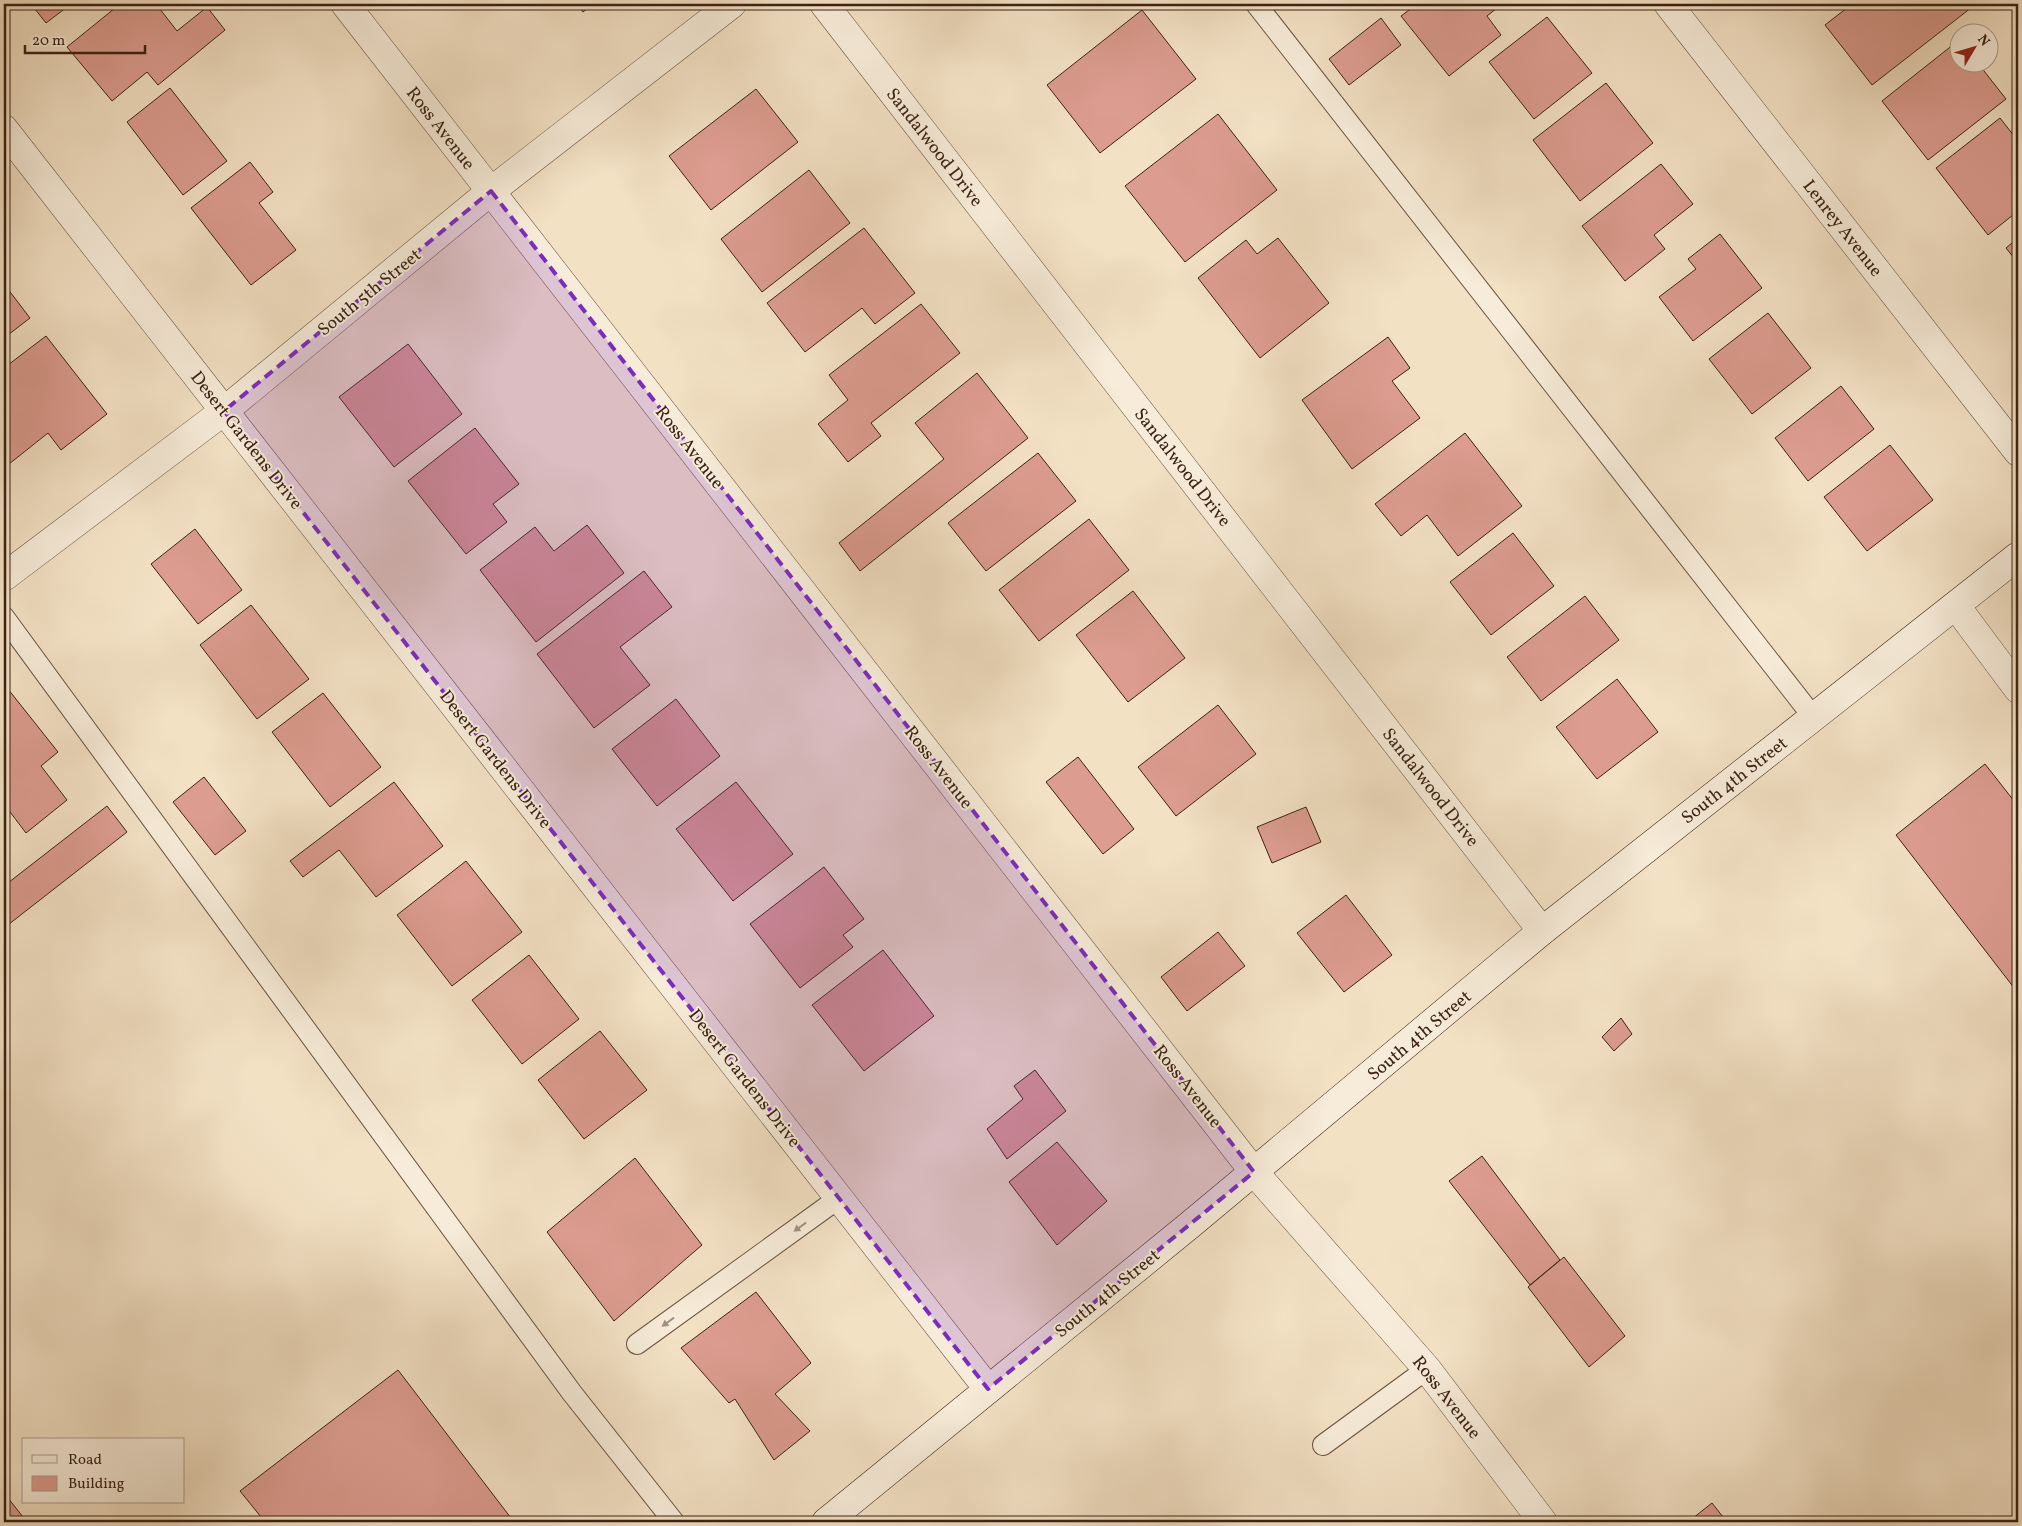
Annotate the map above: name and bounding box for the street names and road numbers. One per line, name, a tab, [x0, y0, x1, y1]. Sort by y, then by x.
street label: Ross Avenue	[399, 82, 480, 176]
street label: Sandalwood Drive	[879, 83, 988, 213]
street label: Lenrey Avenue	[1796, 175, 1888, 283]
street label: South 5th Street	[313, 244, 427, 343]
street label: Desert Gardens Drive	[184, 366, 308, 515]
street label: Ross Avenue	[648, 401, 729, 495]
street label: Sandalwood Drive	[1127, 403, 1236, 533]
street label: Desert Gardens Drive	[433, 685, 557, 834]
street label: Ross Avenue	[897, 721, 978, 815]
street label: Sandalwood Drive	[1375, 723, 1484, 853]
street label: South 4th Street	[1676, 732, 1793, 831]
street label: South 4th Street	[1363, 985, 1477, 1087]
street label: Desert Gardens Drive	[682, 1004, 806, 1153]
street label: Ross Avenue	[1146, 1040, 1227, 1134]
street label: South 4th Street	[1050, 1244, 1166, 1344]
street label: Ross Avenue	[1405, 1351, 1486, 1445]

